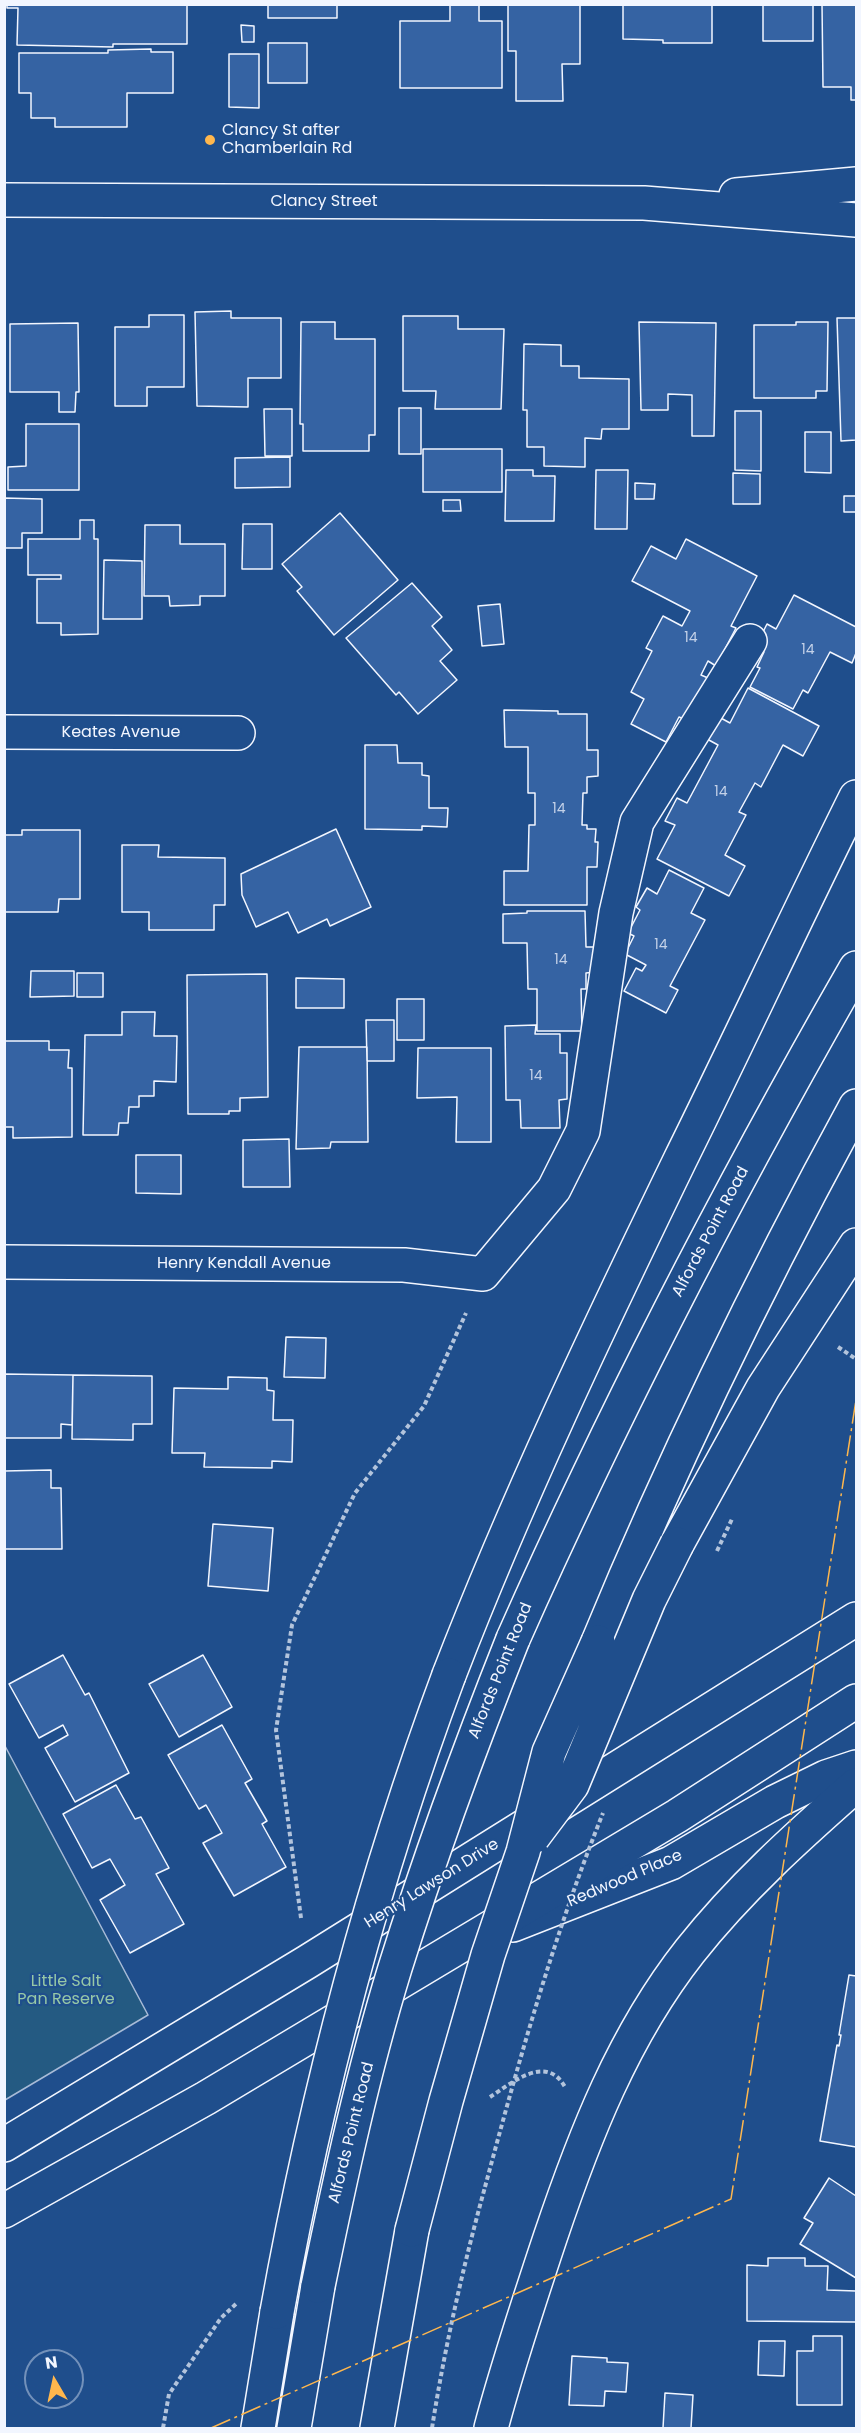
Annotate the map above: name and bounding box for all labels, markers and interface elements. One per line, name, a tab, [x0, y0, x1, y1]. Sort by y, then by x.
place label: Clancy St after Chamberlain Rd	[222, 121, 352, 159]
marker: Clancy St after Chamberlain Rd	[203, 133, 217, 147]
street label: Clancy Street	[270, 192, 378, 212]
house number: 14	[684, 630, 698, 646]
house number: 14	[801, 642, 815, 658]
street label: Keates Avenue	[62, 723, 180, 743]
house number: 14	[714, 784, 728, 800]
house number: 14	[552, 801, 566, 817]
house number: 14	[654, 937, 668, 953]
house number: 14	[554, 952, 568, 968]
house number: 14	[529, 1068, 543, 1084]
street label: Alfords Point Road	[668, 1163, 754, 1301]
street label: Henry Kendall Avenue	[157, 1254, 331, 1274]
street label: Alfords Point Road	[465, 1600, 537, 1742]
street label: Henry Lawson Drive	[361, 1835, 503, 1933]
street label: Redwood Place	[565, 1846, 685, 1912]
park label: Little Salt Pan Reserve	[17, 1972, 115, 2010]
street label: Alfords Point Road	[325, 2060, 379, 2206]
north arrow	[24, 2349, 84, 2409]
text: N	[44, 2350, 59, 2375]

